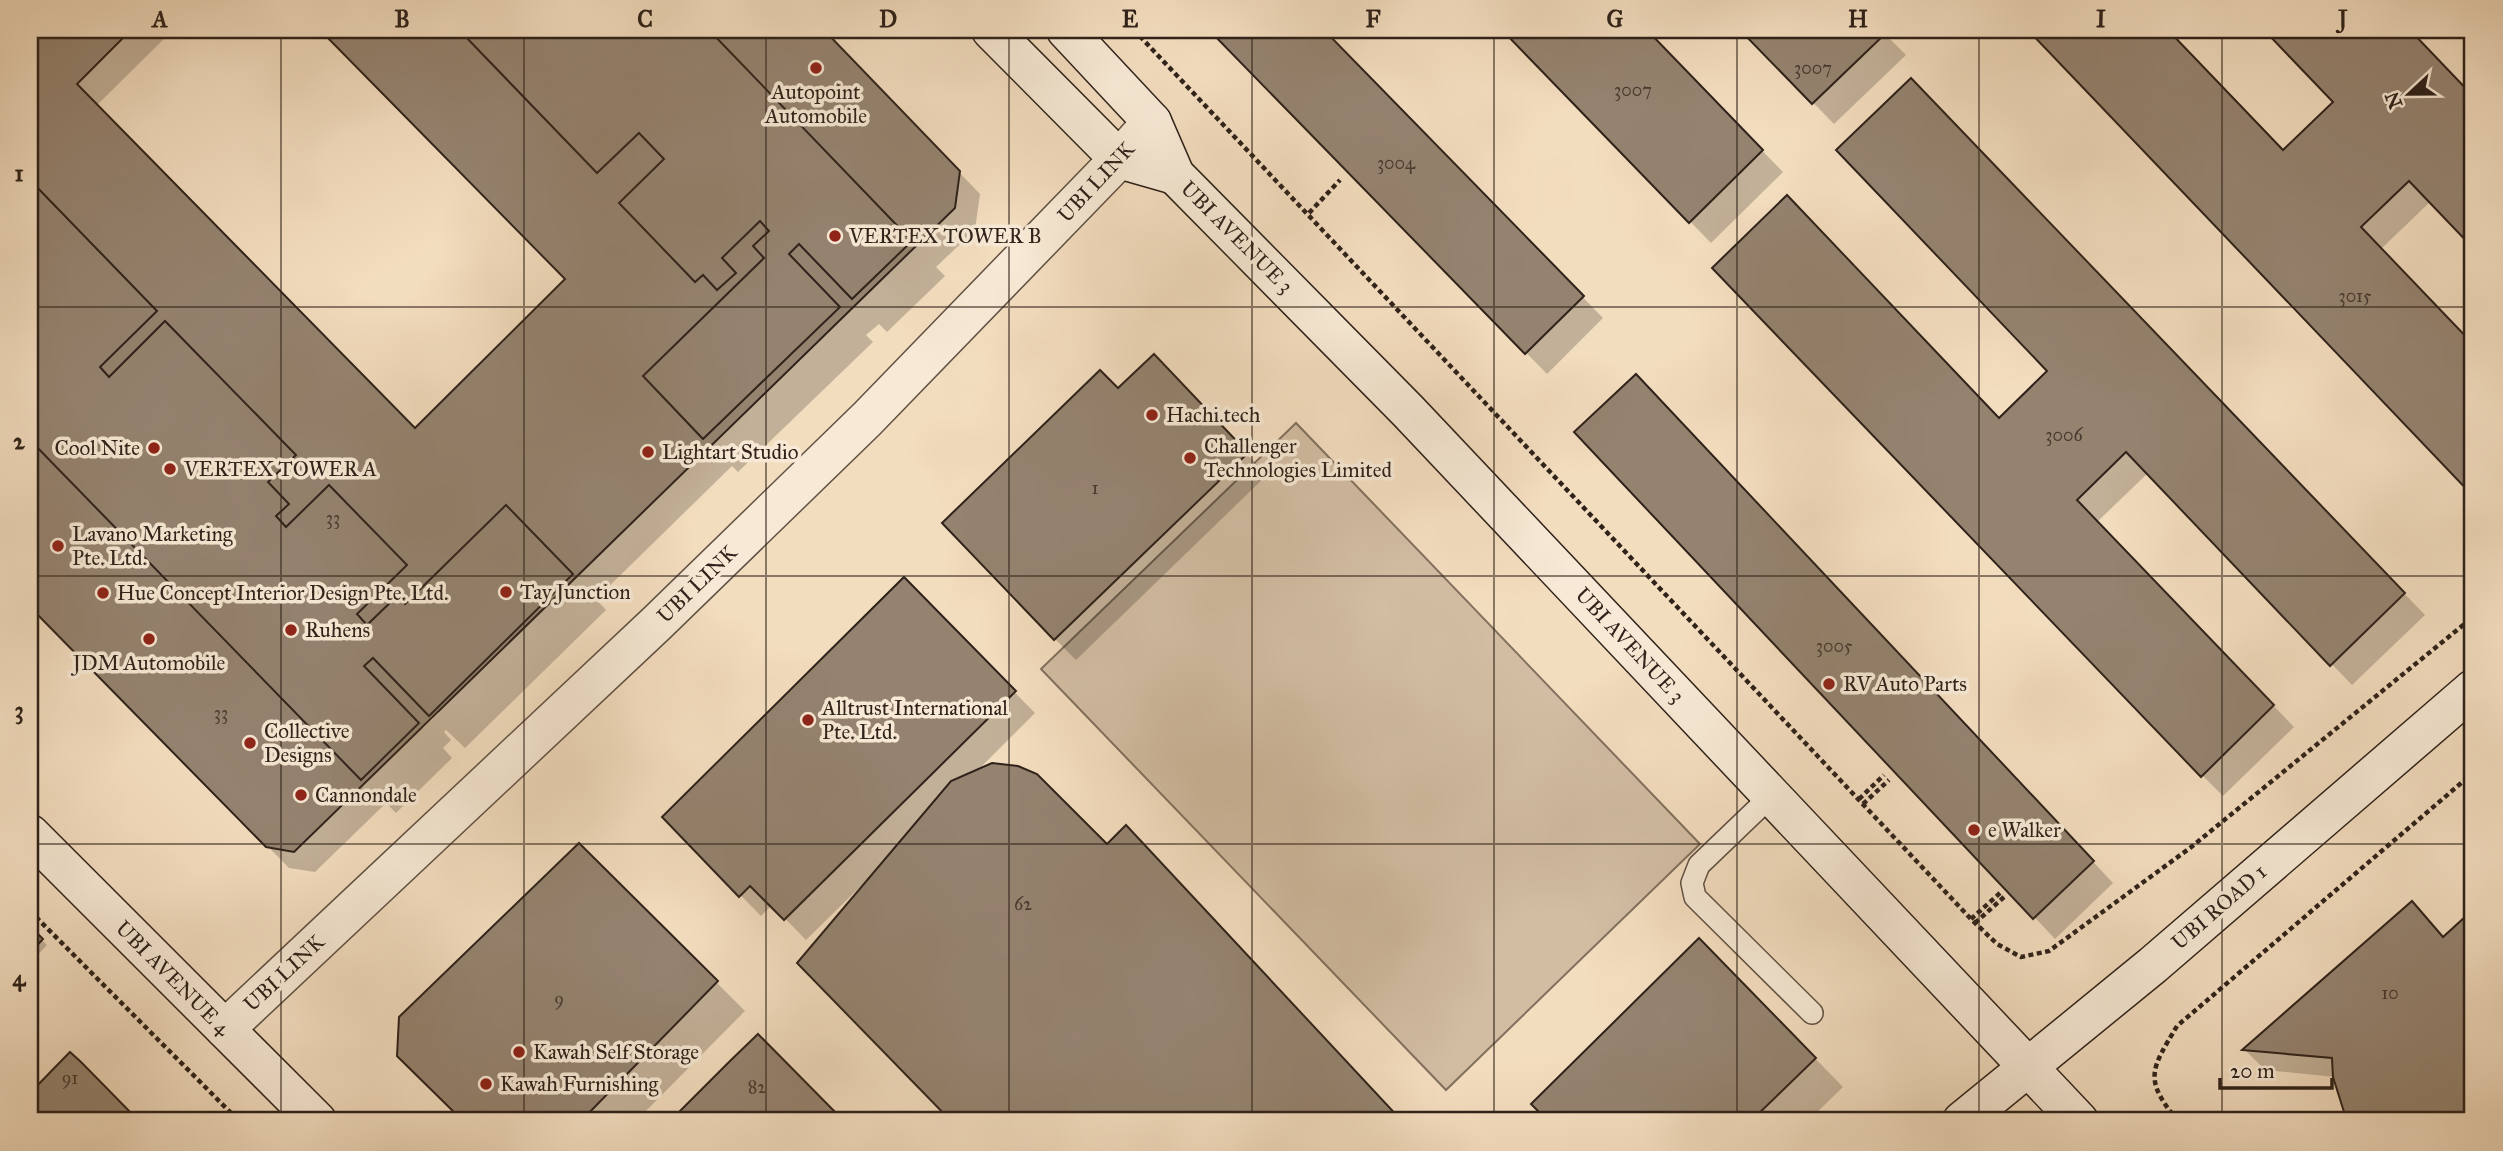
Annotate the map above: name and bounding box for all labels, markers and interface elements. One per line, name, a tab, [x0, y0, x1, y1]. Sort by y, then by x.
text: A	[150, 5, 168, 33]
text: B	[394, 5, 410, 33]
text: C	[637, 5, 653, 33]
text: D	[879, 5, 897, 33]
text: E	[1122, 5, 1139, 33]
text: F	[1365, 5, 1381, 33]
text: G	[1607, 5, 1624, 33]
text: H	[1848, 5, 1868, 33]
text: I	[2096, 5, 2106, 33]
text: J	[2335, 5, 2348, 34]
house number: 3007	[1794, 57, 1832, 79]
marker: Autopoint Automobile	[808, 60, 824, 76]
north arrow	[2374, 60, 2444, 130]
place label: Autopoint Automobile	[764, 79, 867, 129]
house number: 3007	[1614, 79, 1652, 101]
text: N	[2380, 88, 2407, 112]
street label: UBI LINK	[1052, 135, 1141, 228]
house number: 3004	[1377, 152, 1416, 174]
text: 1	[14, 159, 24, 187]
street label: UBI AVENUE 3	[1175, 175, 1299, 299]
place label: VERTEX TOWER B	[848, 223, 1042, 249]
marker: VERTEX TOWER B	[827, 228, 843, 244]
house number: 3015	[2339, 285, 2372, 307]
place label: Hachi.tech	[1166, 402, 1261, 428]
marker: Hachi.tech	[1144, 407, 1160, 423]
house number: 3006	[2045, 424, 2083, 446]
text: 2	[13, 427, 25, 455]
place label: Challenger Technologies Limited	[1204, 433, 1392, 483]
place label: Cool Nite	[55, 435, 140, 461]
place label: Lightart Studio	[662, 439, 799, 465]
marker: Cool Nite	[146, 440, 162, 456]
marker: Lightart Studio	[640, 444, 656, 460]
marker: Challenger Technologies Limited	[1182, 450, 1198, 466]
place label: VERTEX TOWER A	[183, 456, 377, 482]
marker: VERTEX TOWER A	[162, 461, 178, 477]
house number: 1	[1091, 477, 1099, 499]
house number: 33	[326, 507, 340, 529]
place label: Lavano Marketing Pte. Ltd.	[72, 521, 233, 571]
marker: Lavano Marketing Pte. Ltd.	[50, 538, 66, 554]
street label: UBI LINK	[652, 539, 743, 628]
place label: Tay Junction	[520, 579, 631, 605]
place label: Hue Concept Interior Design Pte. Ltd.	[117, 580, 448, 606]
street label: UBI AVENUE 3	[1570, 582, 1690, 708]
marker: Tay Junction	[498, 584, 514, 600]
marker: Hue Concept Interior Design Pte. Ltd.	[95, 585, 111, 601]
place label: Ruhens	[305, 617, 370, 643]
marker: Ruhens	[283, 622, 299, 638]
marker: JDM Automobile	[141, 631, 157, 647]
house number: 3005	[1816, 635, 1853, 657]
place label: JDM Automobile	[71, 650, 226, 676]
place label: RV Auto Parts	[1843, 671, 1967, 697]
marker: RV Auto Parts	[1821, 676, 1837, 692]
place label: Alltrust International Pte. Ltd.	[821, 695, 1008, 745]
text: 3	[14, 696, 24, 725]
house number: 33	[214, 702, 228, 724]
marker: Alltrust International Pte. Ltd.	[800, 712, 816, 728]
place label: Collective Designs	[264, 718, 350, 768]
marker: Collective Designs	[242, 735, 258, 751]
place label: Cannondale	[315, 782, 417, 808]
marker: Cannondale	[293, 787, 309, 803]
place label: e Walker	[1988, 817, 2061, 843]
marker: e Walker	[1966, 822, 1982, 838]
street label: UBI ROAD 1	[2166, 859, 2272, 955]
house number: 62	[1014, 893, 1032, 915]
street label: UBI AVENUE 4	[110, 915, 237, 1042]
street label: UBI LINK	[238, 928, 331, 1017]
text: 4	[13, 964, 27, 992]
house number: 10	[2381, 982, 2399, 1004]
house number: 9	[554, 988, 564, 1010]
place label: Kawah Self Storage	[533, 1039, 699, 1065]
marker: Kawah Self Storage	[511, 1044, 527, 1060]
scale bar	[2220, 1046, 2332, 1090]
text: 20 m	[2230, 1058, 2275, 1084]
house number: 91	[62, 1067, 78, 1089]
place label: Kawah Furnishing	[500, 1071, 659, 1097]
marker: Kawah Furnishing	[478, 1076, 494, 1092]
house number: 82	[748, 1076, 766, 1098]

